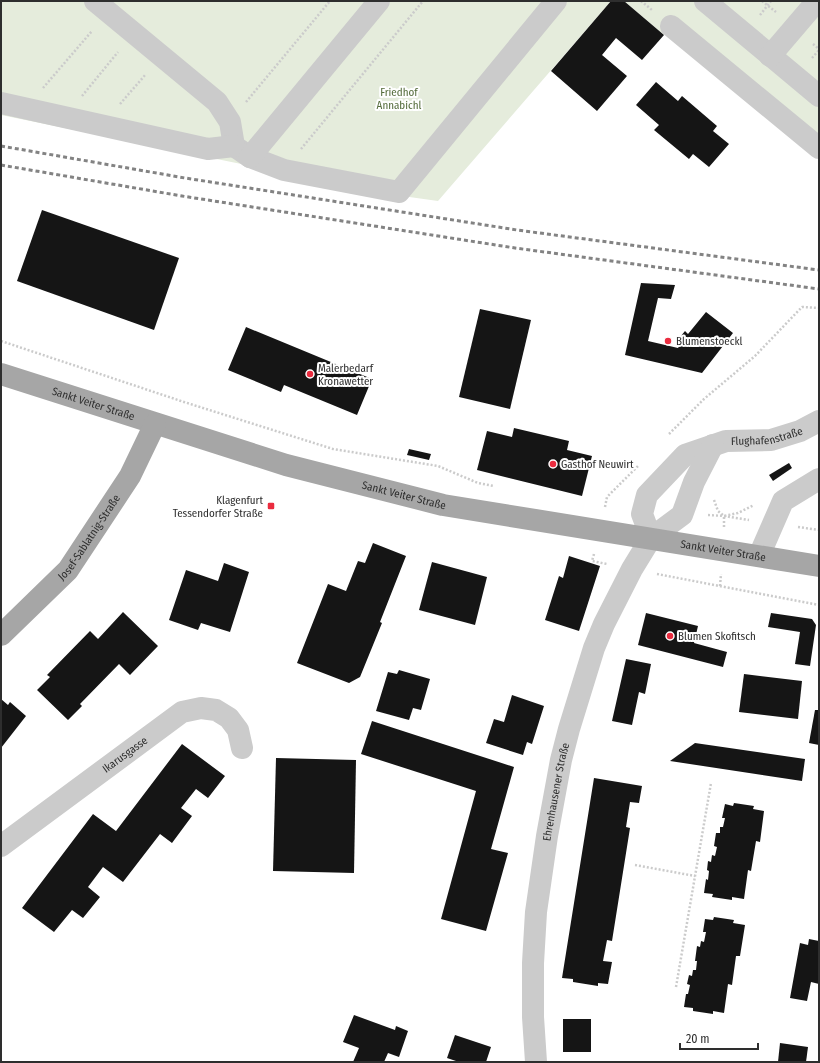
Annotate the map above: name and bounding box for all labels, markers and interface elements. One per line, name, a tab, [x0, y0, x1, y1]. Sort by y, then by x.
park label: Friedhof Annabichl	[377, 86, 421, 112]
place label: Blumenstoeckl	[676, 335, 743, 348]
marker: Blumenstoeckl	[663, 336, 673, 346]
place label: Malerbedarf Kronawetter	[318, 362, 374, 388]
marker: Malerbedarf Kronawetter	[305, 369, 315, 379]
street label: Sankt Veiter Straße	[50, 385, 136, 423]
street label: Flughafenstraße	[731, 425, 804, 448]
place label: Gasthof Neuwirt	[561, 458, 634, 471]
marker: Gasthof Neuwirt	[548, 459, 558, 469]
street label: Sankt Veiter Straße	[361, 479, 447, 512]
street label: Josef-Sablatnig-Straße	[55, 492, 123, 583]
place label: Klagenfurt Tessendorfer Straße	[173, 494, 263, 520]
marker: Klagenfurt Tessendorfer Straße	[266, 501, 276, 511]
street label: Sankt Veiter Straße	[679, 538, 767, 564]
place label: Blumen Skofitsch	[678, 630, 756, 643]
marker: Blumen Skofitsch	[665, 631, 675, 641]
street label: Ikarusgasse	[100, 734, 150, 776]
street label: Ehrenhausener Straße	[540, 741, 572, 842]
scale bar	[680, 1025, 758, 1051]
text: 20 m	[686, 1032, 710, 1046]

